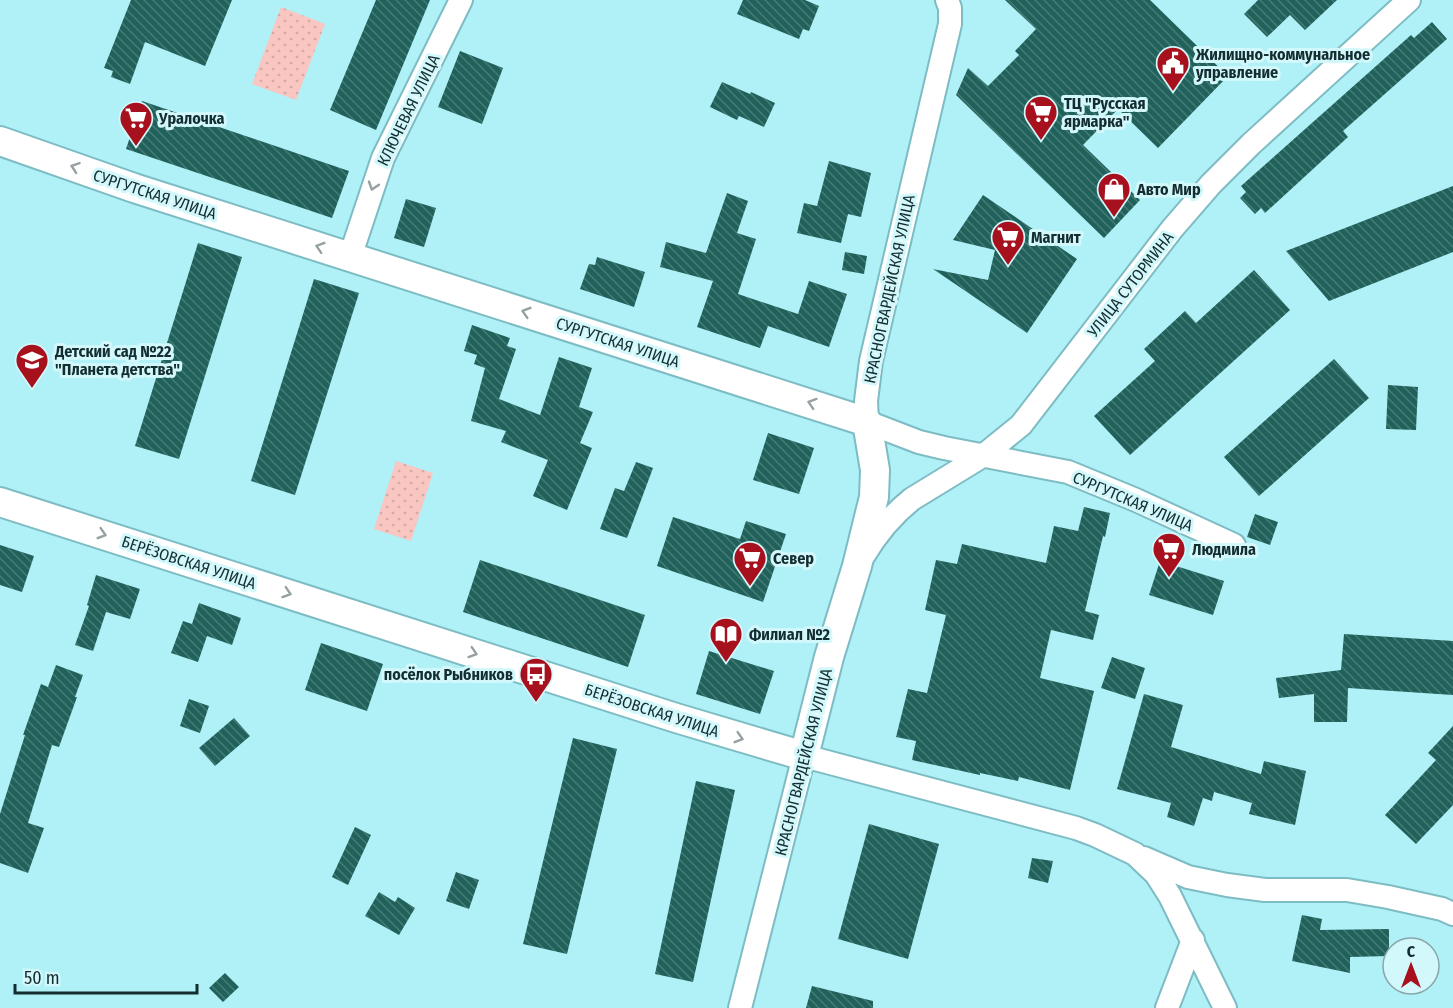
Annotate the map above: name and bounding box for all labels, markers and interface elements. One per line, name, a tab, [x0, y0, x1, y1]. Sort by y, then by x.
public building icon: Жилищно-коммунальное управление	[1155, 45, 1191, 92]
place label: Жилищно-коммунальное управление	[1195, 45, 1370, 82]
street label: КЛЮЧЕВАЯ УЛИЦА	[373, 51, 444, 169]
supermarket icon: ТЦ "Русская ярмарка"	[1023, 94, 1059, 141]
place label: ТЦ "Русская ярмарка"	[1064, 94, 1146, 131]
supermarket icon: Уралочка	[118, 100, 154, 147]
place label: Уралочка	[158, 109, 224, 128]
one-way arrow	[70, 162, 81, 175]
street label: СУРГУТСКАЯ УЛИЦА	[91, 166, 219, 224]
shop icon: Авто Мир	[1096, 171, 1132, 218]
one-way arrow	[368, 180, 381, 191]
place label: Авто Мир	[1136, 180, 1201, 199]
street label: КРАСНОГВАРДЕЙСКАЯ УЛИЦА	[860, 192, 919, 385]
supermarket icon: Магнит	[990, 219, 1026, 266]
place label: Магнит	[1031, 228, 1081, 247]
street label: УЛИЦА СУТОРМИНА	[1083, 228, 1178, 341]
one-way arrow	[315, 242, 326, 254]
one-way arrow	[521, 307, 532, 319]
street label: СУРГУТСКАЯ УЛИЦА	[554, 314, 682, 372]
school or university icon: Детский сад №22 "Планета детства"	[14, 342, 50, 389]
place label: Детский сад №22 "Планета детства"	[54, 342, 180, 379]
one-way arrow	[807, 398, 818, 411]
street label: СУРГУТСКАЯ УЛИЦА	[1070, 468, 1196, 536]
one-way arrow	[96, 527, 107, 539]
supermarket icon: Людмила	[1151, 531, 1187, 578]
street label: БЕРЁЗОВСКАЯ УЛИЦА	[119, 532, 259, 593]
supermarket icon: Север	[732, 540, 768, 587]
place label: Людмила	[1192, 540, 1256, 559]
place label: Север	[773, 549, 814, 568]
one-way arrow	[281, 586, 292, 599]
library icon: Филиал №2	[708, 616, 744, 663]
place label: Филиал №2	[749, 625, 831, 644]
one-way arrow	[467, 645, 478, 658]
bus stop icon: посёлок Рыбников	[518, 656, 554, 703]
place label: посёлок Рыбников	[384, 665, 513, 684]
street label: КРАСНОГВАРДЕЙСКАЯ УЛИЦА	[771, 666, 836, 858]
street label: БЕРЁЗОВСКАЯ УЛИЦА	[582, 680, 722, 741]
one-way arrow	[733, 731, 744, 743]
north arrow	[1381, 936, 1441, 996]
text: С	[1407, 942, 1416, 961]
scale bar	[15, 957, 196, 995]
text: 50 m	[24, 967, 60, 989]

